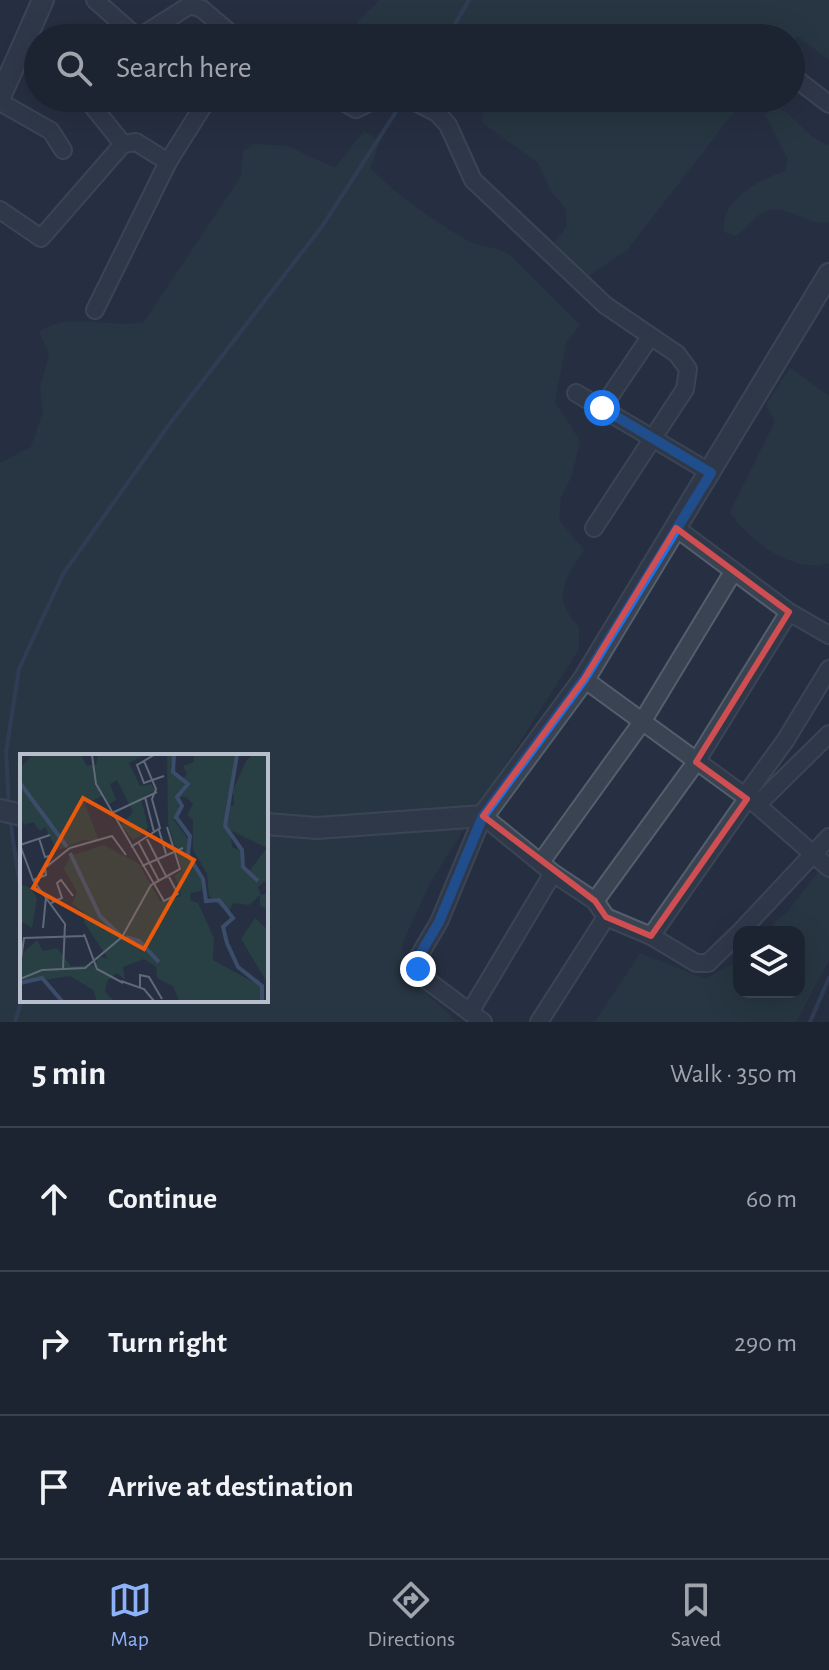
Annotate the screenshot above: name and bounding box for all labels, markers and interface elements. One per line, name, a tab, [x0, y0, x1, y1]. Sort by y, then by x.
search box	[24, 24, 805, 112]
icon: search	[52, 46, 96, 90]
text: Search here	[116, 53, 252, 83]
route start	[584, 390, 620, 426]
inset map	[20, 754, 268, 1002]
map controls	[733, 926, 805, 998]
button: layers	[733, 926, 805, 998]
route end	[400, 951, 436, 987]
text: 5 min	[32, 1057, 106, 1091]
text: Walk · 350 m	[670, 1061, 797, 1087]
icon: ahead	[32, 1177, 76, 1221]
text: Continue	[108, 1184, 217, 1214]
text: 60 m	[746, 1186, 797, 1212]
icon: right	[32, 1321, 76, 1365]
text: Turn right	[108, 1328, 227, 1358]
text: 290 m	[734, 1330, 797, 1356]
icon: arrive	[32, 1465, 76, 1509]
text: Arrive at destination	[108, 1472, 354, 1502]
tab: Map	[108, 1578, 152, 1652]
tab: Directions	[367, 1578, 455, 1652]
tab: Saved	[671, 1578, 721, 1652]

